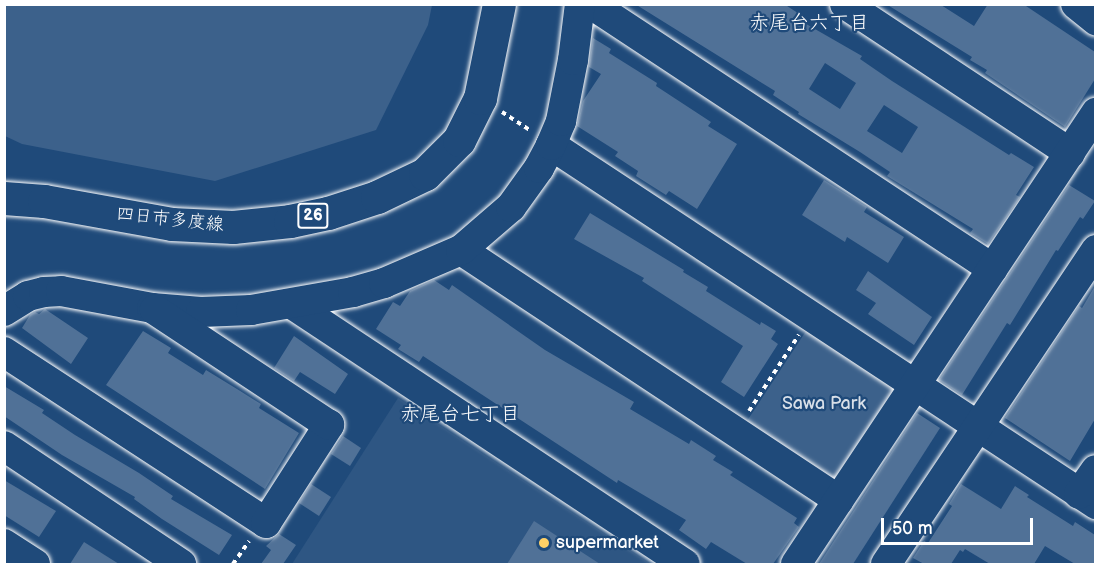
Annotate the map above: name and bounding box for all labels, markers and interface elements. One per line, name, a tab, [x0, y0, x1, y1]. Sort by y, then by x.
district label: 赤尾台六丁目	[749, 11, 869, 35]
road number: 26	[296, 203, 330, 229]
street label: 四日市多度線	[115, 204, 225, 236]
park label: Sawa Park	[782, 393, 866, 415]
district label: 赤尾台七丁目	[400, 402, 520, 426]
scale bar	[884, 506, 1036, 544]
text: 50 m	[892, 518, 933, 539]
place label: supermarket	[556, 532, 659, 554]
marker: supermarket	[537, 536, 551, 550]

